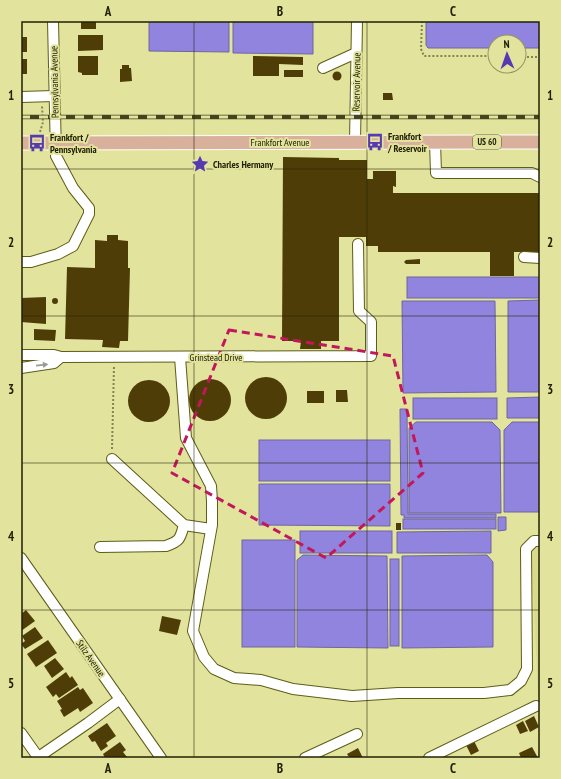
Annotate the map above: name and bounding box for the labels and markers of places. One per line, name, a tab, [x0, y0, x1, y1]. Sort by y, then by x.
place label: Frankfort / Reservoir	[387, 130, 427, 155]
place label: Frankfort / Pennsylvania	[50, 131, 97, 156]
bus stop icon: Frankfort / Reservoir	[365, 132, 385, 152]
bus stop icon: Frankfort / Pennsylvania	[27, 133, 47, 153]
place icon: Charles Hermany	[190, 154, 210, 174]
place label: Charles Hermany	[213, 158, 274, 171]

